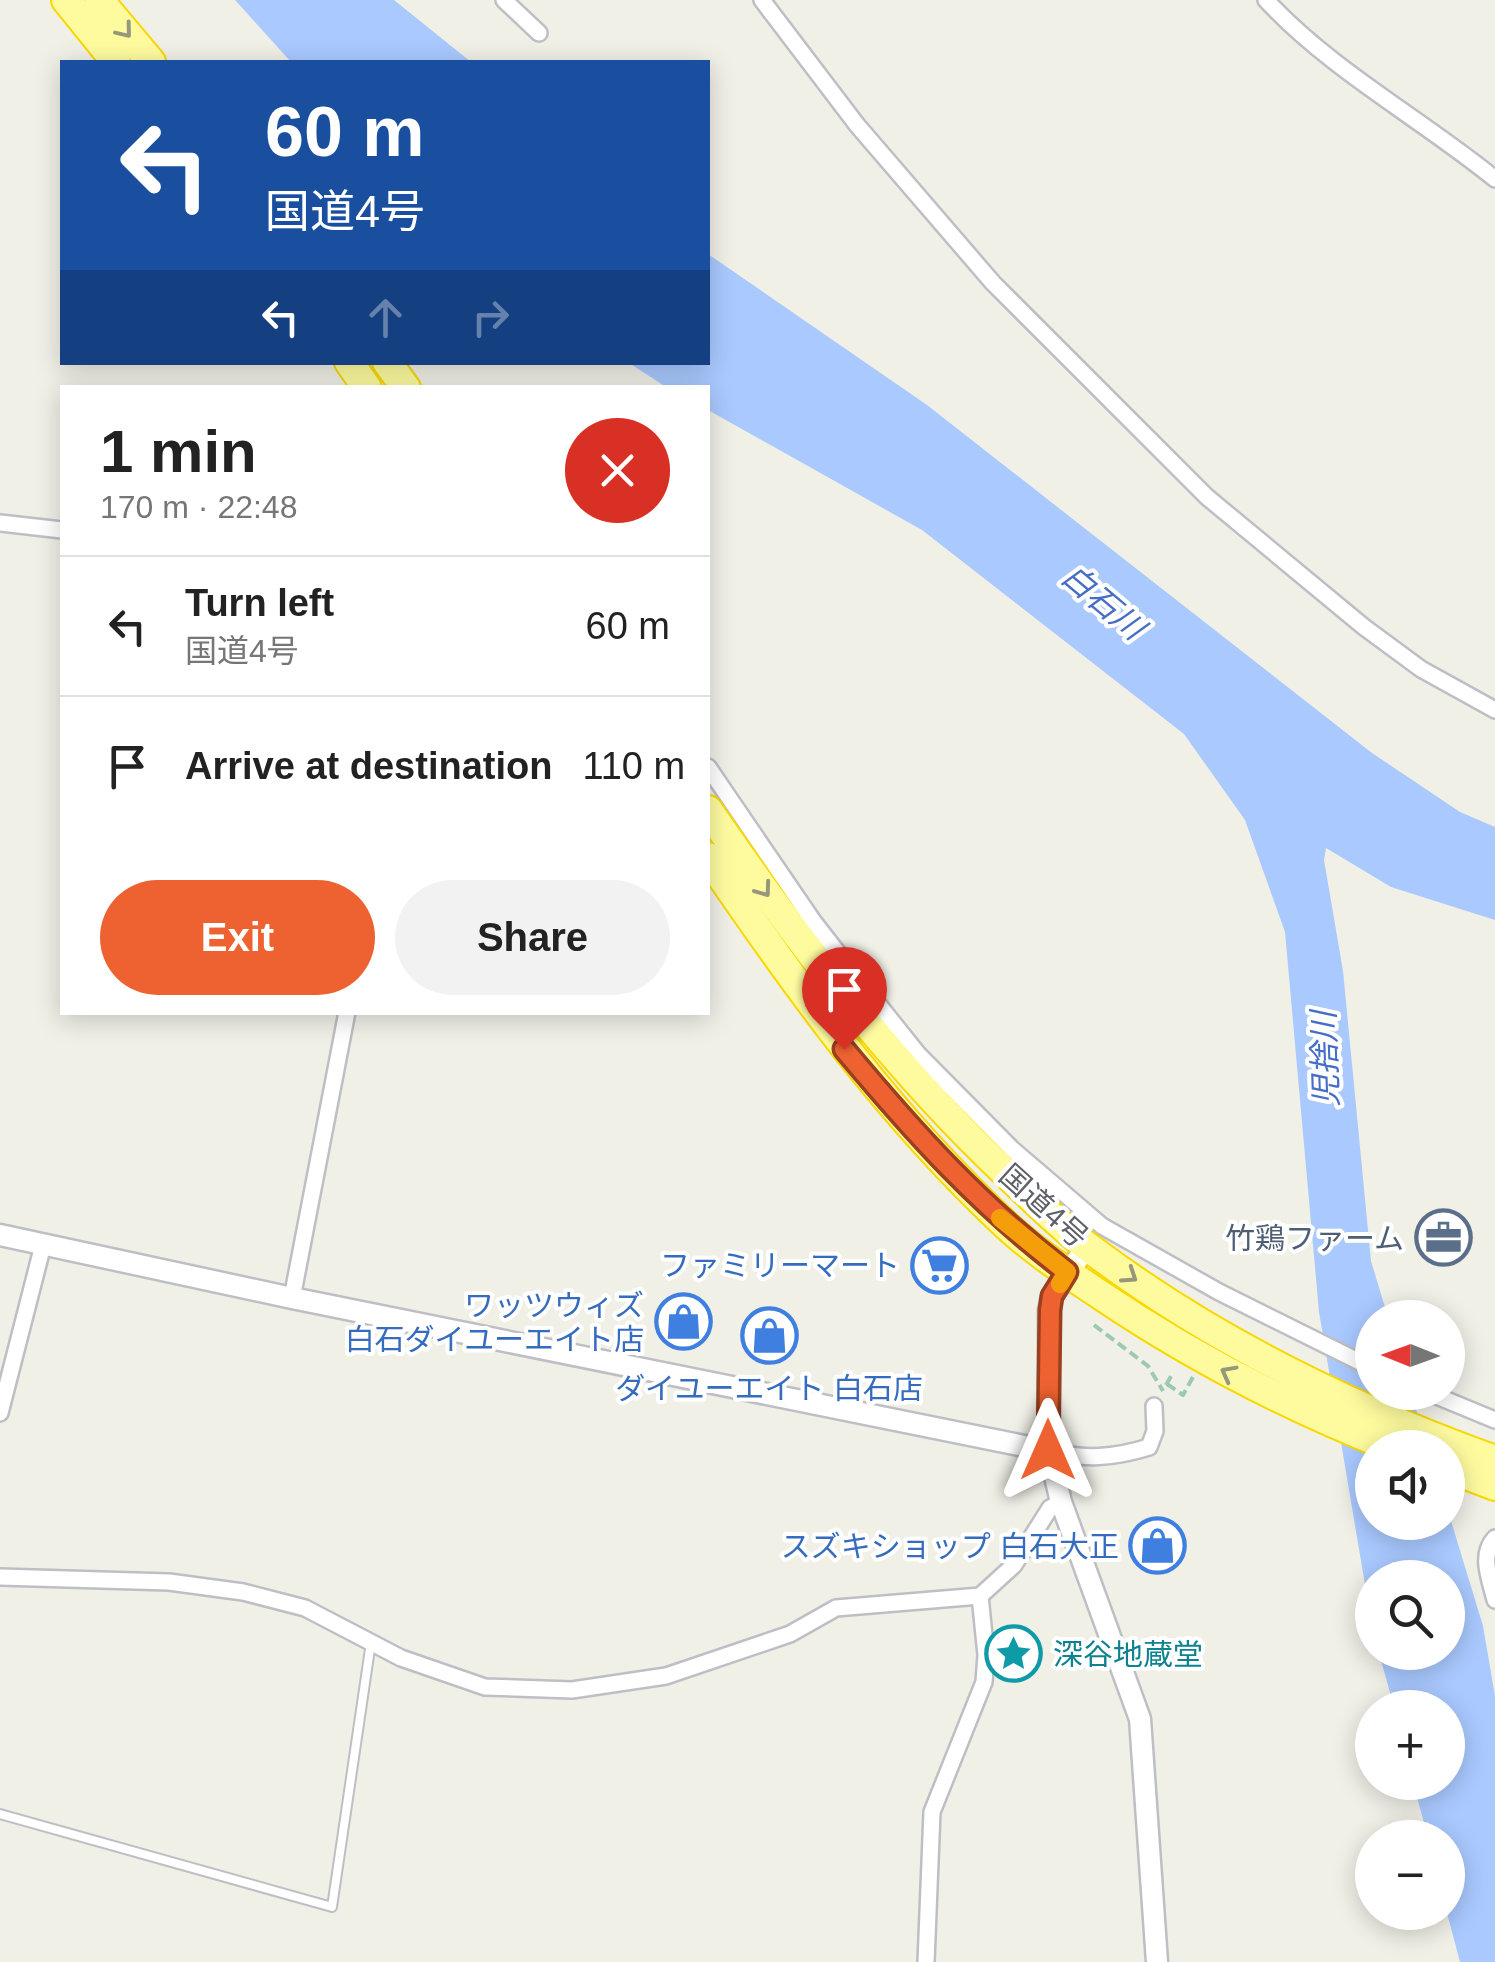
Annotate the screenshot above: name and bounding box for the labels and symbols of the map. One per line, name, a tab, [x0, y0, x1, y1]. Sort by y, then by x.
one-way arrow	[113, 20, 131, 38]
water label: 白石川	[1055, 557, 1154, 649]
one-way arrow	[751, 878, 770, 897]
pin	[802, 947, 887, 1050]
water label: 児捨川	[1305, 1007, 1345, 1108]
street label: 国道4号	[993, 1158, 1095, 1254]
office icon: 竹鶏ファーム	[1413, 1208, 1473, 1268]
place label: 竹鶏ファーム	[1225, 1222, 1404, 1255]
supermarket icon: ファミリーマート	[909, 1235, 969, 1295]
place label: ファミリーマート	[660, 1249, 900, 1282]
one-way arrow	[1118, 1264, 1137, 1282]
place label: ワッツウィズ 白石ダイユーエイト店	[345, 1289, 644, 1356]
shop icon: ワッツウィズ 白石ダイユーエイト店	[653, 1292, 713, 1352]
north arrow	[1355, 1300, 1465, 1410]
shop icon: ダイユーエイト 白石店	[739, 1305, 799, 1365]
one-way arrow	[1221, 1366, 1239, 1386]
place label: ダイユーエイト 白石店	[615, 1372, 923, 1405]
position arrow	[996, 1398, 1100, 1502]
shop icon: スズキショップ 白石大正	[1128, 1516, 1188, 1576]
place label: スズキショップ 白石大正	[781, 1530, 1119, 1563]
place icon: 深谷地蔵堂	[984, 1624, 1044, 1684]
place label: 深谷地蔵堂	[1053, 1638, 1203, 1671]

